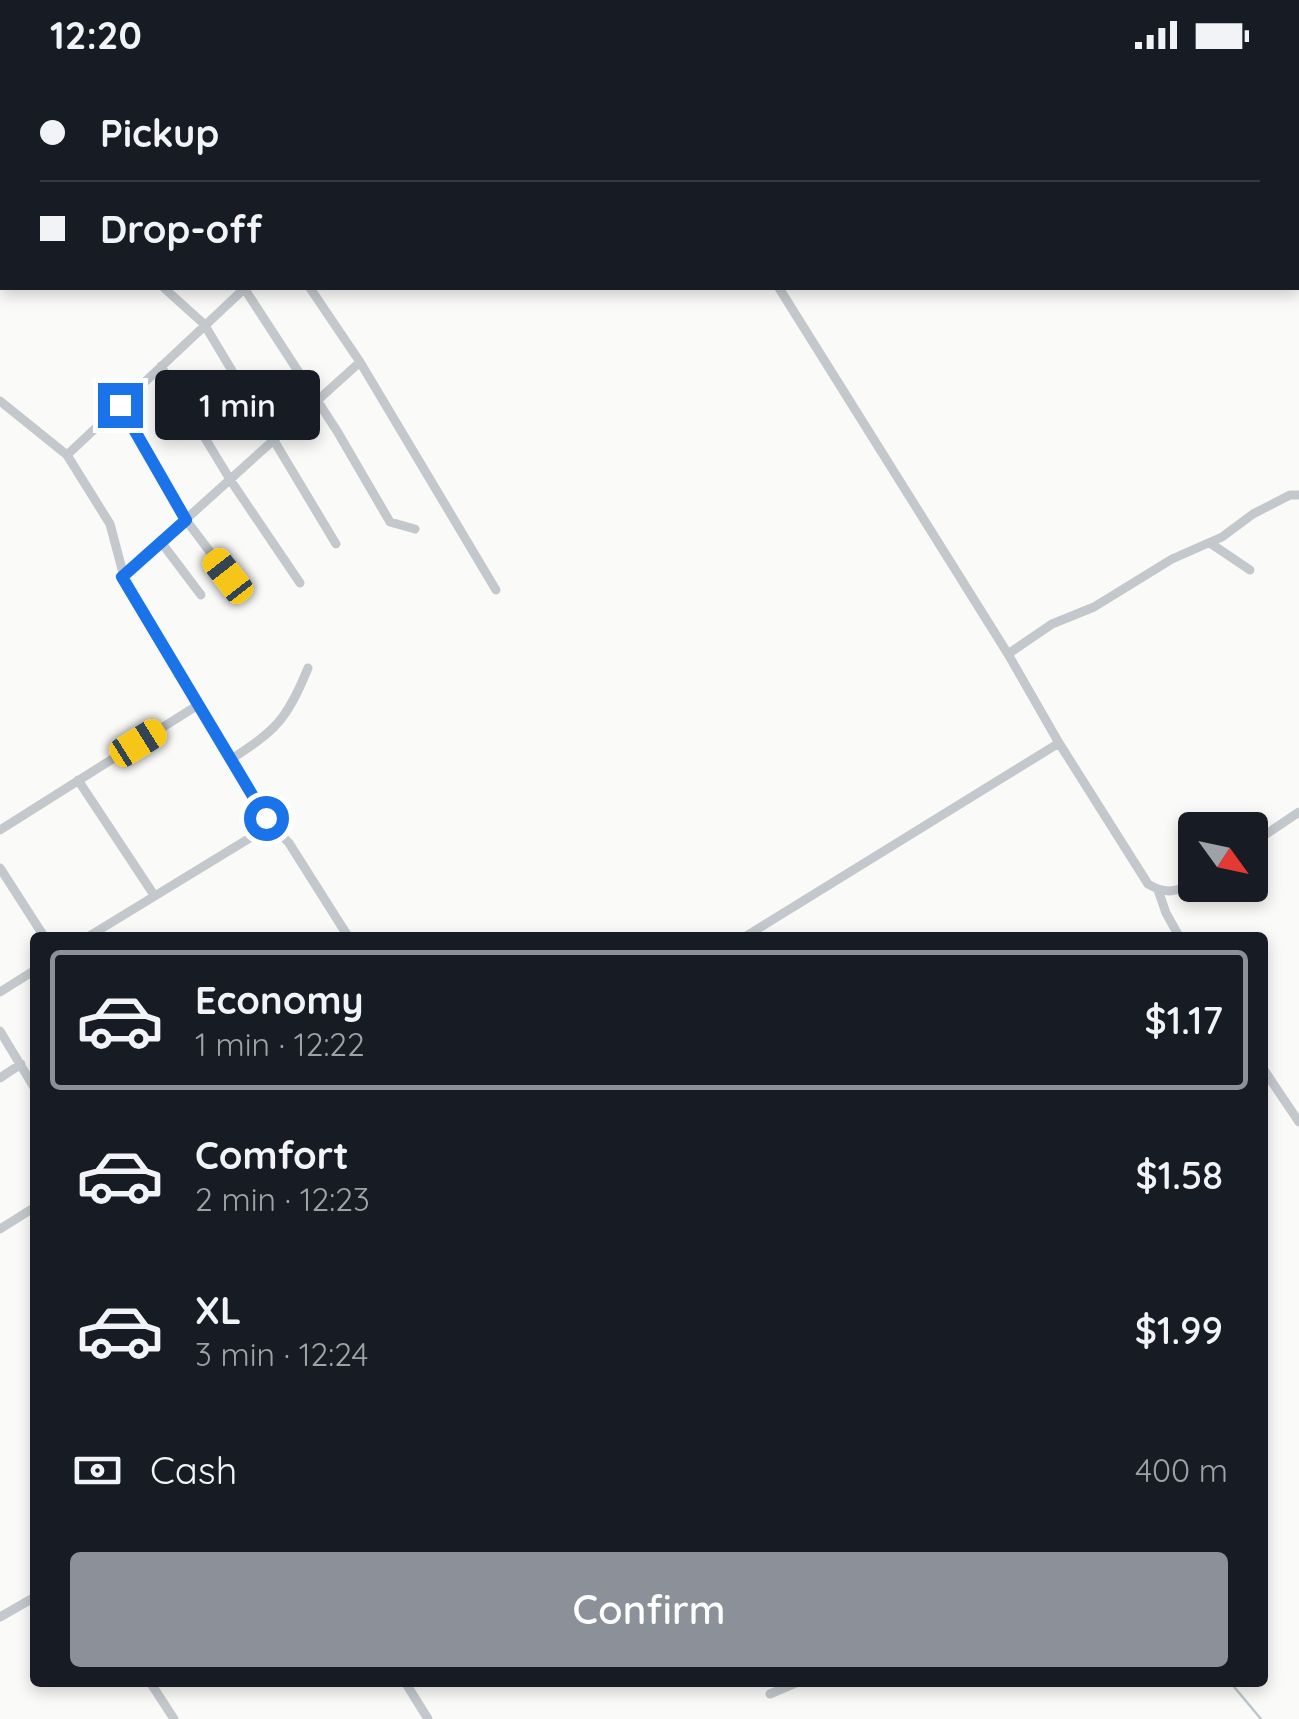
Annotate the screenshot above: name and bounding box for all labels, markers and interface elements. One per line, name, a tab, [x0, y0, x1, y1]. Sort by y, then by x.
text: 12:20	[50, 11, 142, 59]
text: Pickup	[100, 109, 219, 157]
text: Drop-off	[100, 205, 262, 253]
callout: 1 min	[155, 370, 320, 440]
route end	[98, 383, 143, 428]
text: 1 min	[199, 385, 276, 425]
car	[198, 543, 258, 609]
car	[105, 714, 171, 772]
route start	[244, 796, 289, 841]
north arrow	[1178, 812, 1268, 902]
map controls	[1178, 812, 1268, 902]
icon: car	[75, 975, 165, 1065]
text: Economy	[195, 976, 364, 1024]
text: $1.17	[1144, 996, 1223, 1044]
text: 1 min · 12:22	[195, 1024, 365, 1064]
icon: car	[75, 1130, 165, 1220]
text: Comfort	[195, 1131, 349, 1179]
text: $1.58	[1135, 1151, 1223, 1199]
text: 2 min · 12:23	[195, 1179, 370, 1219]
icon: car	[75, 1285, 165, 1375]
text: XL	[195, 1286, 241, 1334]
text: $1.99	[1135, 1306, 1223, 1354]
text: 3 min · 12:24	[195, 1334, 368, 1374]
icon: cash	[70, 1443, 125, 1498]
text: Cash	[150, 1446, 237, 1494]
text: 400 m	[1135, 1450, 1228, 1490]
button: Confirm	[70, 1552, 1228, 1667]

